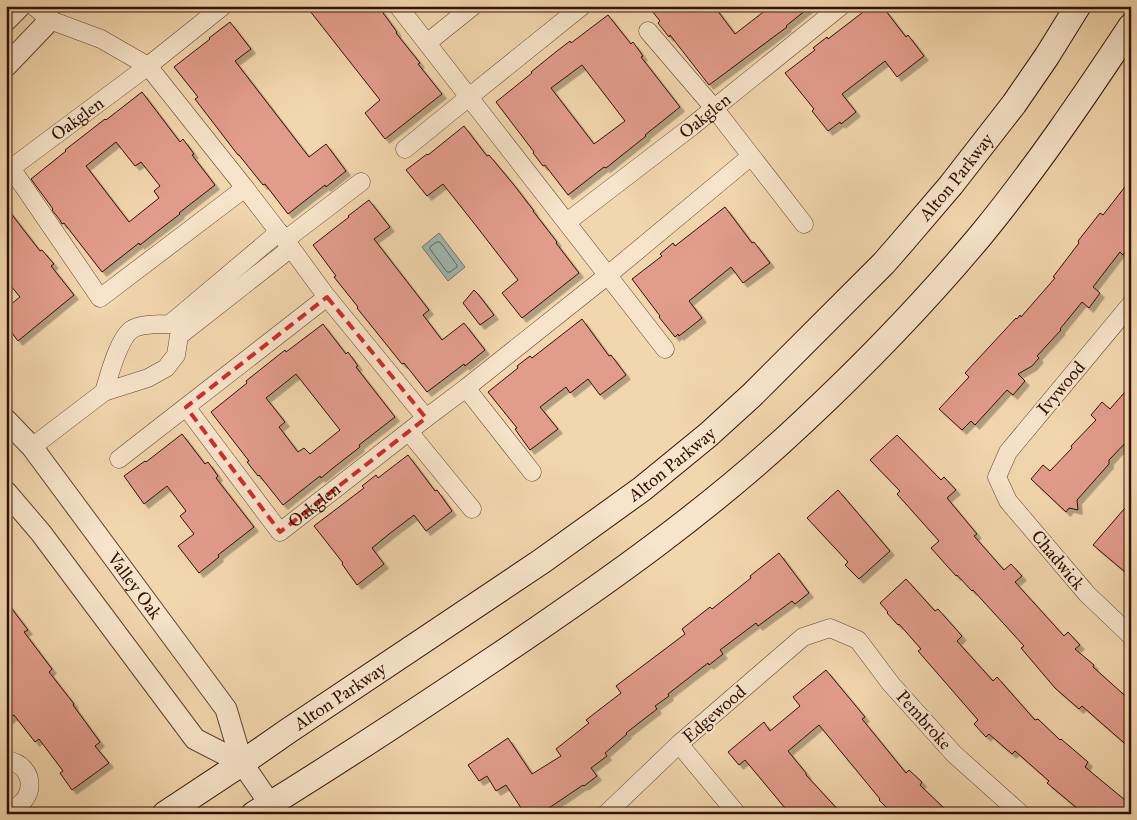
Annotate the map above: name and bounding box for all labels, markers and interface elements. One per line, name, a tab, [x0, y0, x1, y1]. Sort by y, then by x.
street label: Oakglen	[675, 88, 735, 143]
street label: Oakglen	[47, 92, 108, 146]
street label: Alton Parkway	[914, 128, 998, 226]
street label: Ivywood	[1032, 357, 1090, 419]
street label: Alton Parkway	[623, 422, 721, 507]
street label: Oakglen	[284, 478, 345, 532]
street label: Chadwick	[1027, 526, 1090, 595]
street label: Valley Oak	[102, 547, 167, 624]
street label: Alton Parkway	[289, 657, 391, 735]
street label: Edgewood	[678, 680, 751, 748]
street label: Pembroke	[892, 686, 956, 754]

